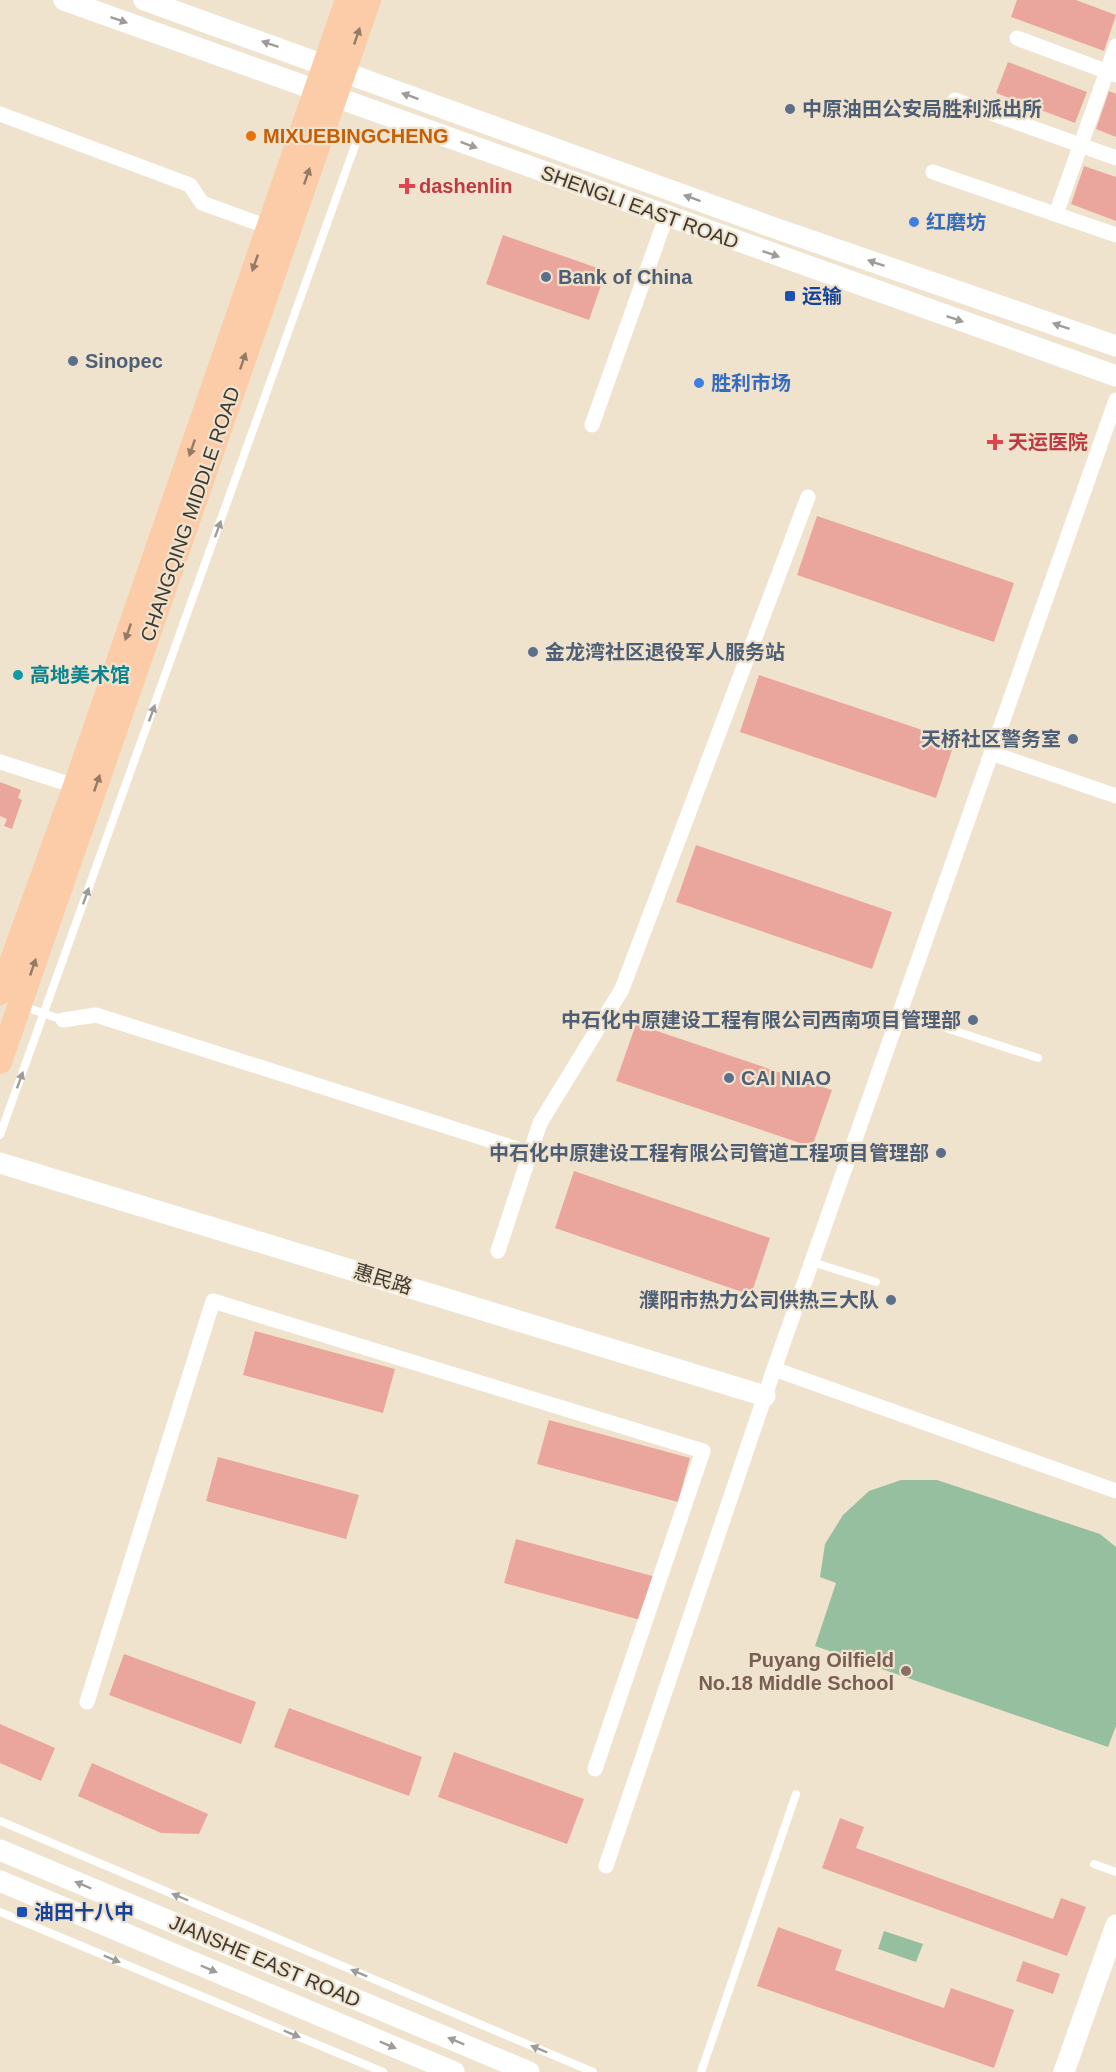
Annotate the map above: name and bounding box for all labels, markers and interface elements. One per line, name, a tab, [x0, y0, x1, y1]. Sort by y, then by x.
one-way arrow	[110, 15, 128, 25]
one-way arrow	[352, 27, 362, 45]
one-way arrow	[261, 39, 279, 49]
one-way arrow	[401, 90, 419, 100]
place label: 中原油田公安局胜利派出所	[802, 98, 1042, 120]
marker: 中原油田公安局胜利派出所	[783, 102, 797, 116]
place label: MIXUEBINGCHENG	[263, 125, 449, 147]
marker: MIXUEBINGCHENG	[244, 129, 258, 143]
one-way arrow	[460, 141, 478, 150]
street label: SHENGLI EAST ROAD	[538, 161, 742, 253]
one-way arrow	[303, 167, 313, 185]
place label: dashenlin	[419, 175, 512, 197]
marker: dashenlin	[400, 179, 414, 193]
one-way arrow	[683, 193, 701, 203]
place label: 红磨坊	[926, 211, 986, 233]
marker: 红磨坊	[907, 215, 921, 229]
one-way arrow	[762, 250, 780, 260]
one-way arrow	[250, 254, 260, 272]
one-way arrow	[867, 257, 885, 267]
place label: Bank of China	[558, 266, 693, 288]
marker: Bank of China	[539, 270, 553, 284]
place label: 运输	[802, 285, 842, 307]
marker: 运输	[783, 289, 797, 303]
one-way arrow	[946, 315, 964, 325]
one-way arrow	[1052, 321, 1070, 331]
place label: Sinopec	[85, 350, 163, 372]
one-way arrow	[239, 352, 249, 370]
marker: Sinopec	[66, 354, 80, 368]
place label: 胜利市场	[711, 372, 791, 394]
marker: 胜利市场	[692, 376, 706, 390]
street label: CHANGQING MIDDLE ROAD	[136, 384, 244, 644]
place label: 天运医院	[1008, 431, 1088, 453]
marker: 天运医院	[986, 433, 1004, 451]
one-way arrow	[186, 439, 196, 457]
one-way arrow	[213, 520, 223, 538]
one-way arrow	[122, 623, 132, 641]
place label: 金龙湾社区退役军人服务站	[545, 641, 785, 663]
marker: 金龙湾社区退役军人服务站	[526, 645, 540, 659]
place label: 高地美术馆	[30, 664, 130, 686]
marker: 高地美术馆	[11, 668, 25, 682]
one-way arrow	[147, 704, 157, 722]
place label: 天桥社区警务室	[921, 728, 1061, 750]
marker: 天桥社区警务室	[1066, 732, 1080, 746]
one-way arrow	[93, 774, 103, 792]
one-way arrow	[82, 887, 91, 905]
one-way arrow	[29, 958, 39, 976]
place label: 中石化中原建设工程有限公司西南项目管理部	[561, 1009, 961, 1031]
marker: 中石化中原建设工程有限公司西南项目管理部	[966, 1013, 980, 1027]
place label: CAI NIAO	[741, 1067, 831, 1089]
one-way arrow	[16, 1071, 25, 1089]
marker: CAI NIAO	[722, 1071, 736, 1085]
place label: 中石化中原建设工程有限公司管道工程项目管理部	[489, 1142, 929, 1164]
marker: 中石化中原建设工程有限公司管道工程项目管理部	[934, 1146, 948, 1160]
street label: 惠民路	[351, 1260, 415, 1298]
place label: 濮阳市热力公司供热三大队	[639, 1289, 879, 1311]
marker: 濮阳市热力公司供热三大队	[884, 1293, 898, 1307]
place label: Puyang Oilfield No.18 Middle School	[698, 1649, 894, 1694]
marker: Puyang Oilfield No.18 Middle School	[899, 1664, 913, 1678]
one-way arrow	[73, 1880, 91, 1890]
one-way arrow	[170, 1892, 188, 1902]
place label: 油田十八中	[34, 1901, 134, 1923]
marker: 油田十八中	[15, 1905, 29, 1919]
street label: JIANSHE EAST ROAD	[166, 1911, 364, 2011]
one-way arrow	[103, 1955, 121, 1964]
one-way arrow	[200, 1964, 218, 1974]
one-way arrow	[350, 1968, 368, 1978]
one-way arrow	[283, 2030, 301, 2039]
one-way arrow	[447, 2036, 465, 2045]
one-way arrow	[380, 2040, 398, 2050]
one-way arrow	[529, 2044, 547, 2054]

